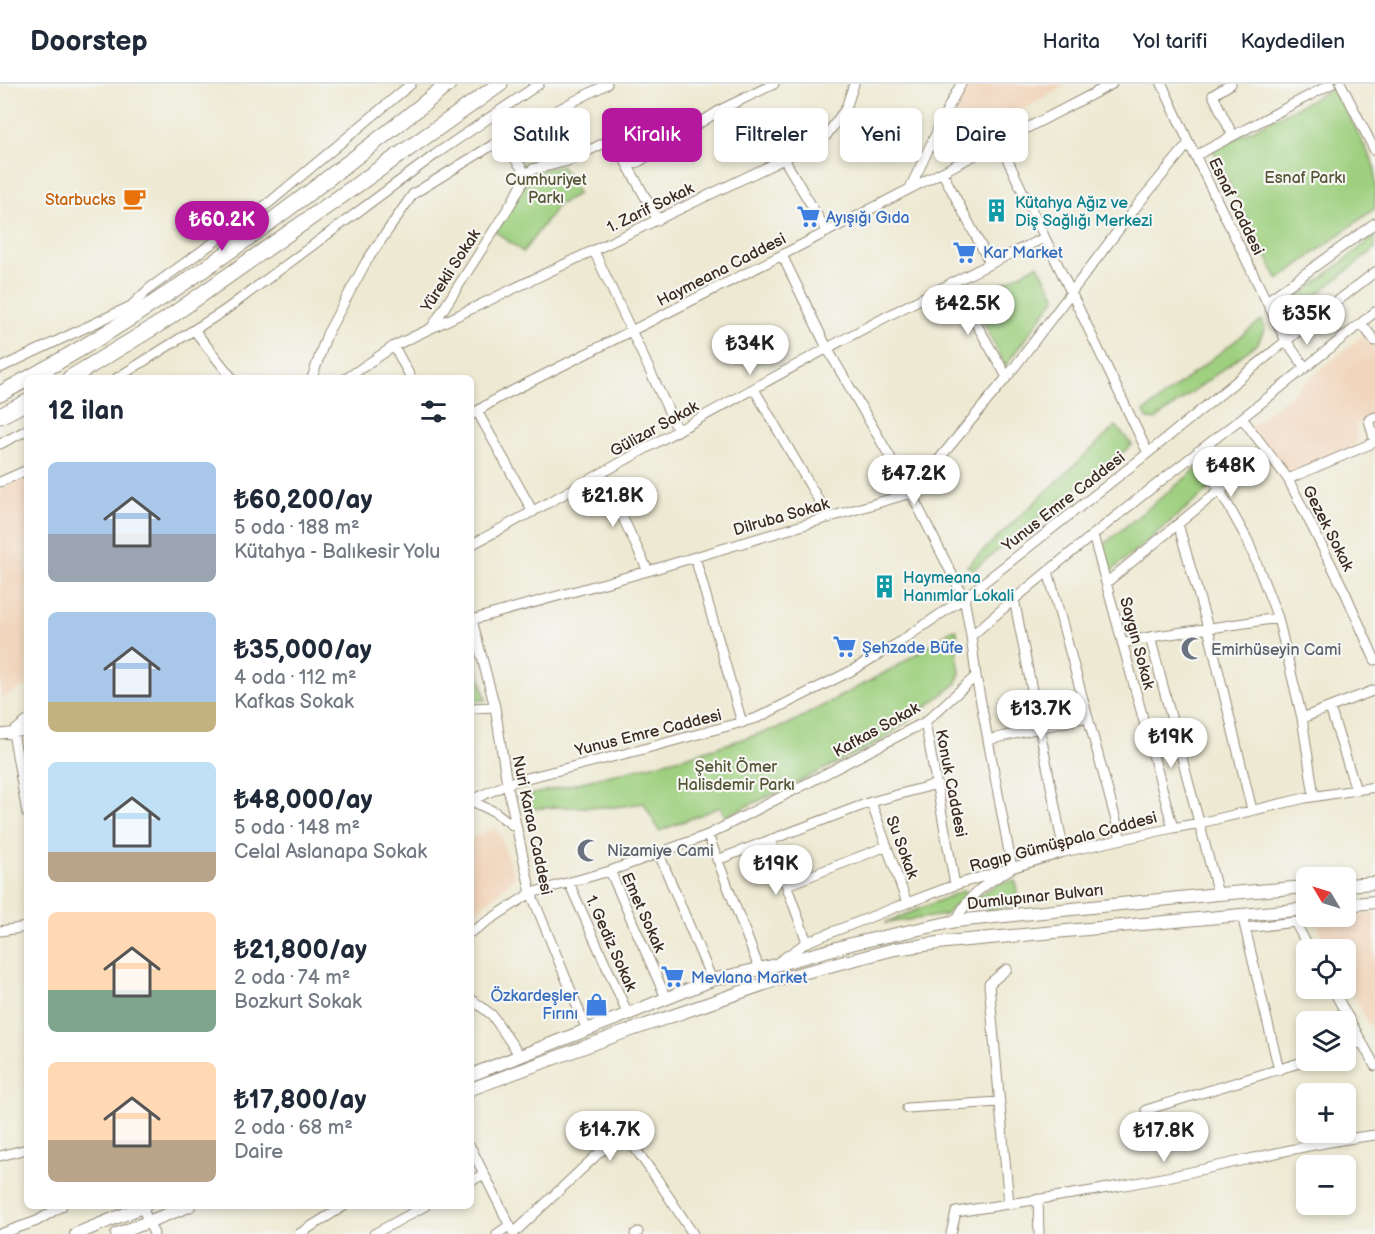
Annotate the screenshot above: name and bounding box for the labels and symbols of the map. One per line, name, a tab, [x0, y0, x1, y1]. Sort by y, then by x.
street label: Esnaf Caddesi	[1204, 155, 1267, 259]
park label: Esnaf Parkı	[1264, 169, 1346, 188]
park label: Cumhuriyet Parkı	[505, 171, 587, 208]
street label: 1. Zarif Sokak	[604, 179, 697, 238]
cafe icon: Starbucks	[121, 186, 147, 212]
place label: Starbucks	[45, 191, 116, 210]
place label: Kütahya Ağız ve Diş Sağlığı Merkezi	[1015, 194, 1153, 231]
building icon: Kütahya Ağız ve Diş Sağlığı Merkezi	[984, 198, 1010, 224]
pin: ₺60.2K	[173, 201, 271, 252]
supermarket icon: Ayışığı Gıda	[795, 204, 821, 230]
place label: Ayışığı Gıda	[826, 209, 910, 228]
street label: Yürekli Sokak	[417, 226, 485, 317]
street label: Haymeana Caddesi	[654, 230, 789, 311]
supermarket icon: Kar Market	[952, 239, 978, 265]
place label: Kar Market	[983, 244, 1063, 263]
pin: ₺42.5K	[919, 285, 1017, 336]
pin: ₺35K	[1271, 295, 1343, 346]
pin: ₺34K	[714, 325, 786, 376]
street label: Gülizar Sokak	[607, 397, 702, 461]
pin: ₺48K	[1195, 447, 1267, 498]
street label: Yunus Emre Caddesi	[998, 448, 1129, 557]
pin: ₺47.2K	[865, 455, 963, 506]
pin: ₺21.8K	[564, 477, 662, 528]
street label: Gezek Sokak	[1298, 483, 1357, 575]
street label: Dilruba Sokak	[731, 495, 832, 540]
place label: Haymeana Hanımlar Lokali	[903, 569, 1014, 606]
building icon: Haymeana Hanımlar Lokali	[872, 573, 898, 599]
street label: Saygın Sokak	[1115, 595, 1158, 692]
supermarket icon: Şehzade Büfe	[831, 634, 857, 660]
mosque icon: Emirhüseyin Cami	[1180, 636, 1206, 662]
place label: Şehzade Büfe	[862, 639, 964, 658]
place label: Emirhüseyin Cami	[1211, 641, 1341, 660]
pin: ₺13.7K	[992, 690, 1090, 741]
street label: Kafkas Sokak	[830, 699, 923, 762]
street label: Yunus Emre Caddesi	[572, 706, 724, 761]
pin: ₺19K	[1135, 718, 1207, 769]
street label: Konuk Caddesi	[931, 728, 970, 839]
street label: Nuri Karaa Caddesi	[507, 754, 556, 897]
park label: Şehit Ömer Halisdemir Parkı	[677, 756, 795, 795]
street label: Ragıp Gümüşpala Caddesi	[968, 808, 1159, 877]
street label: Su Sokak	[881, 813, 922, 882]
mosque icon: Nizamiye Cami	[576, 837, 602, 863]
place label: Nizamiye Cami	[607, 842, 714, 861]
pin: ₺19K	[740, 845, 812, 896]
north arrow	[1296, 867, 1356, 927]
street label: Emet Sokak	[617, 870, 669, 956]
street label: Dumlupınar Bulvarı	[966, 881, 1104, 914]
street label: 1. Gediz Sokak	[581, 893, 640, 995]
supermarket icon: Mevlana Market	[660, 964, 686, 990]
place label: Mevlana Market	[691, 969, 808, 988]
place label: Özkardeşler Fırını	[490, 985, 578, 1024]
shop icon: Özkardeşler Fırını	[583, 991, 609, 1017]
pin: ₺14.7K	[561, 1111, 659, 1162]
pin: ₺17.8K	[1115, 1112, 1213, 1163]

